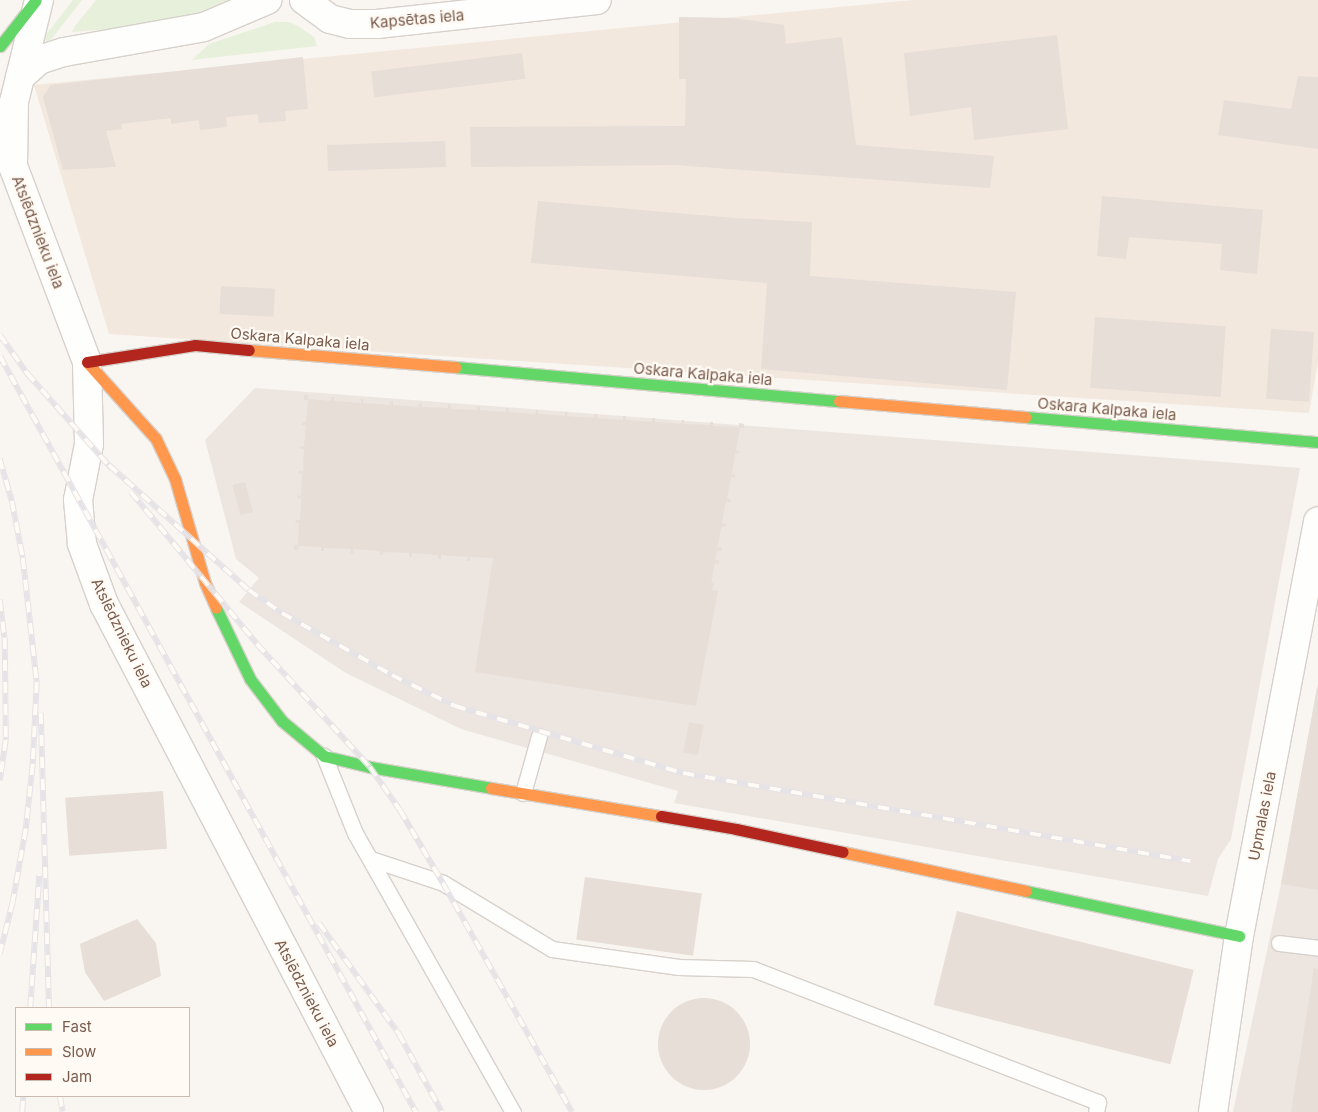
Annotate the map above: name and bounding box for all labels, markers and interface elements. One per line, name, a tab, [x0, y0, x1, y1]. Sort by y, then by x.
street label: Kapsētas iela	[369, 6, 465, 32]
street label: Atslēdznieku iela	[8, 173, 68, 291]
street label: Oskara Kalpaka iela	[230, 324, 370, 354]
street label: Oskara Kalpaka iela	[633, 359, 773, 389]
street label: Oskara Kalpaka iela	[1037, 394, 1177, 424]
street label: Atslēdznieku iela	[88, 575, 156, 691]
street label: Upmalas iela	[1245, 770, 1279, 862]
street label: Atslēdznieku iela	[271, 936, 343, 1050]
legend	[15, 1007, 190, 1097]
text: Fast	[62, 1017, 92, 1036]
text: Slow	[62, 1042, 96, 1061]
text: Jam	[62, 1067, 92, 1086]

